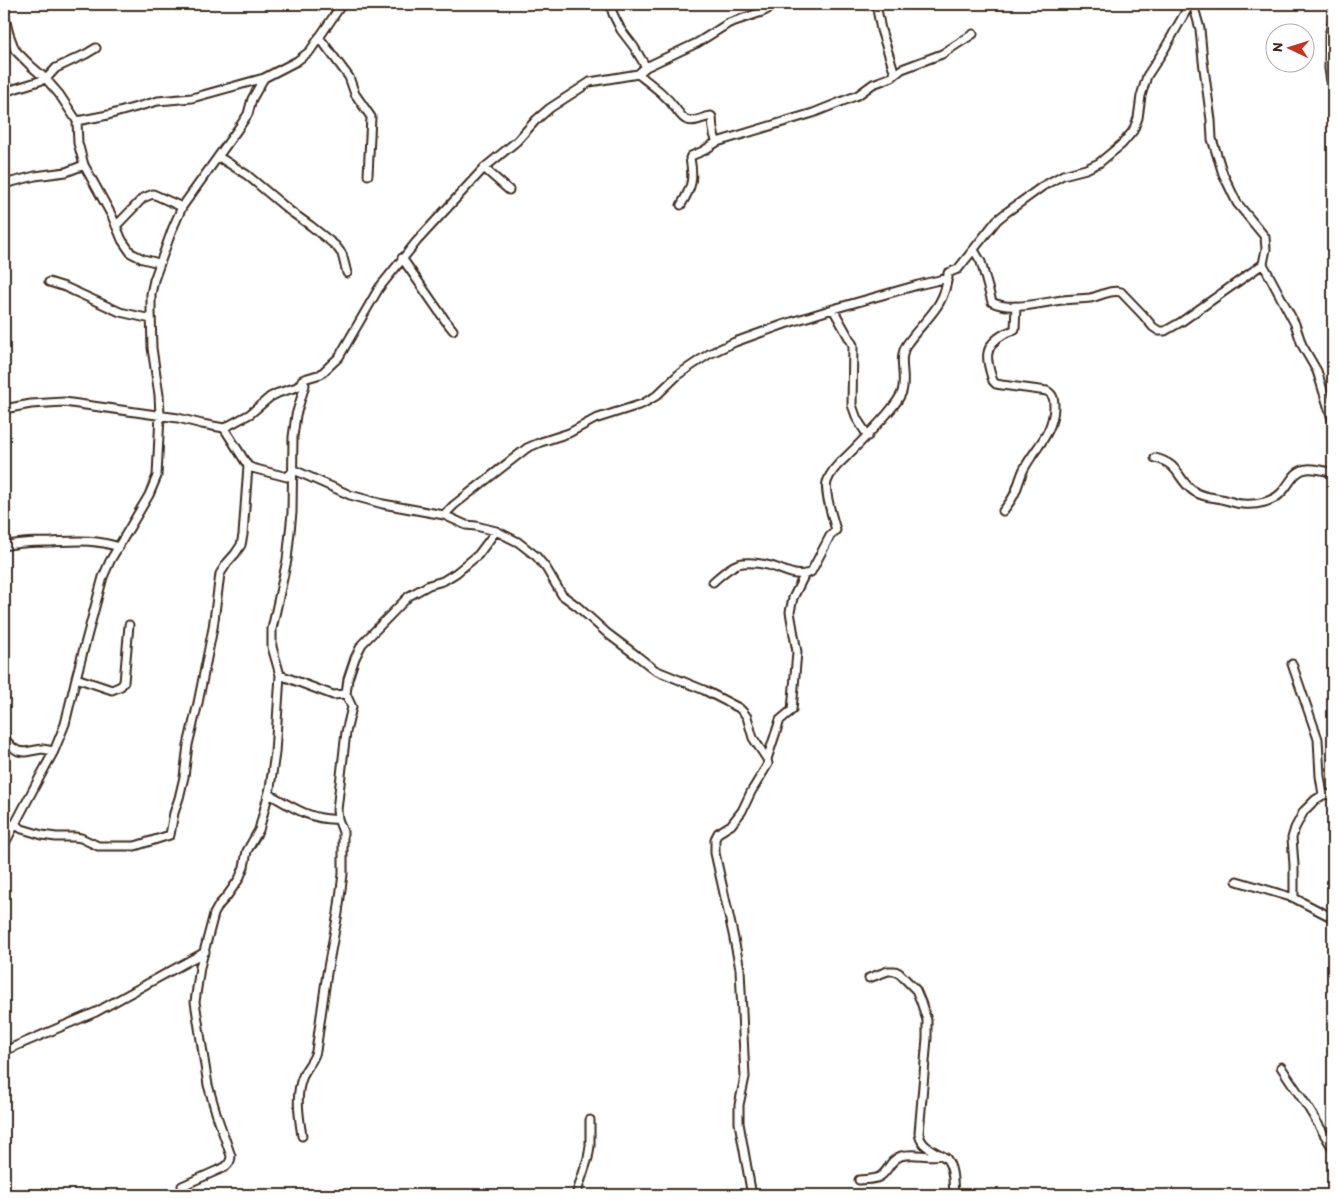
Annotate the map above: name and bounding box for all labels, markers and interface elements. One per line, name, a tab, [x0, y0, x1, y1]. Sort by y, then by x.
north arrow	[1264, 22, 1314, 72]
text: N	[1269, 42, 1286, 52]

